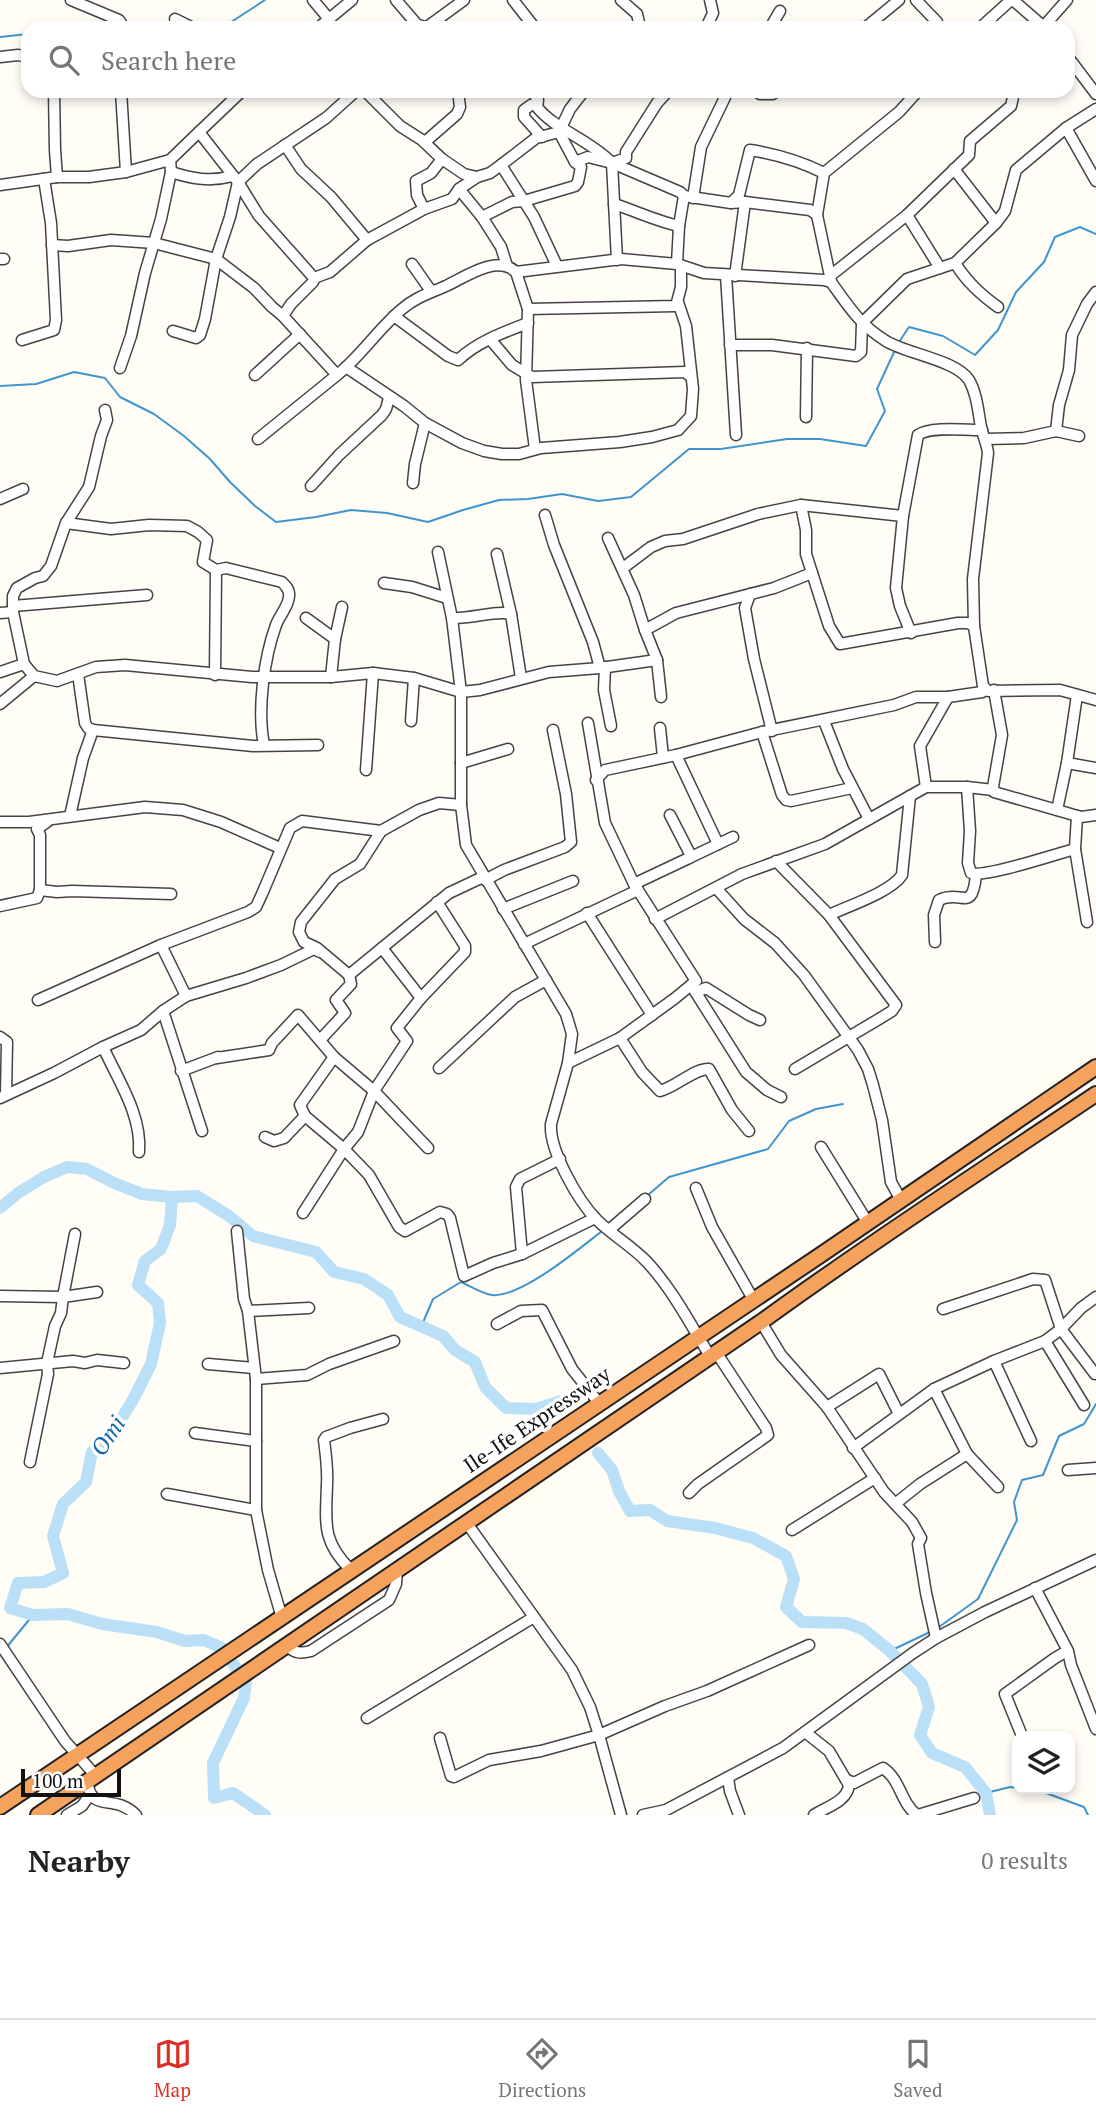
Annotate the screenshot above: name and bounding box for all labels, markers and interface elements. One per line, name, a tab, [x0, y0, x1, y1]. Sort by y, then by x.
search box	[21, 21, 1075, 98]
icon: search	[45, 41, 83, 79]
text: Search here	[101, 43, 236, 77]
street label: Ile-Ife Expressway	[458, 1359, 616, 1479]
water label: Omi	[83, 1409, 133, 1462]
map controls	[1012, 1731, 1075, 1794]
button: layers	[1012, 1731, 1075, 1794]
scale bar	[21, 1766, 121, 1798]
text: 100 m	[32, 1768, 83, 1793]
text: Nearby	[28, 1841, 130, 1881]
text: 0 results	[981, 1845, 1068, 1876]
tab: Map	[154, 2035, 192, 2102]
tab: Directions	[499, 2035, 586, 2102]
tab: Saved	[893, 2035, 942, 2102]

